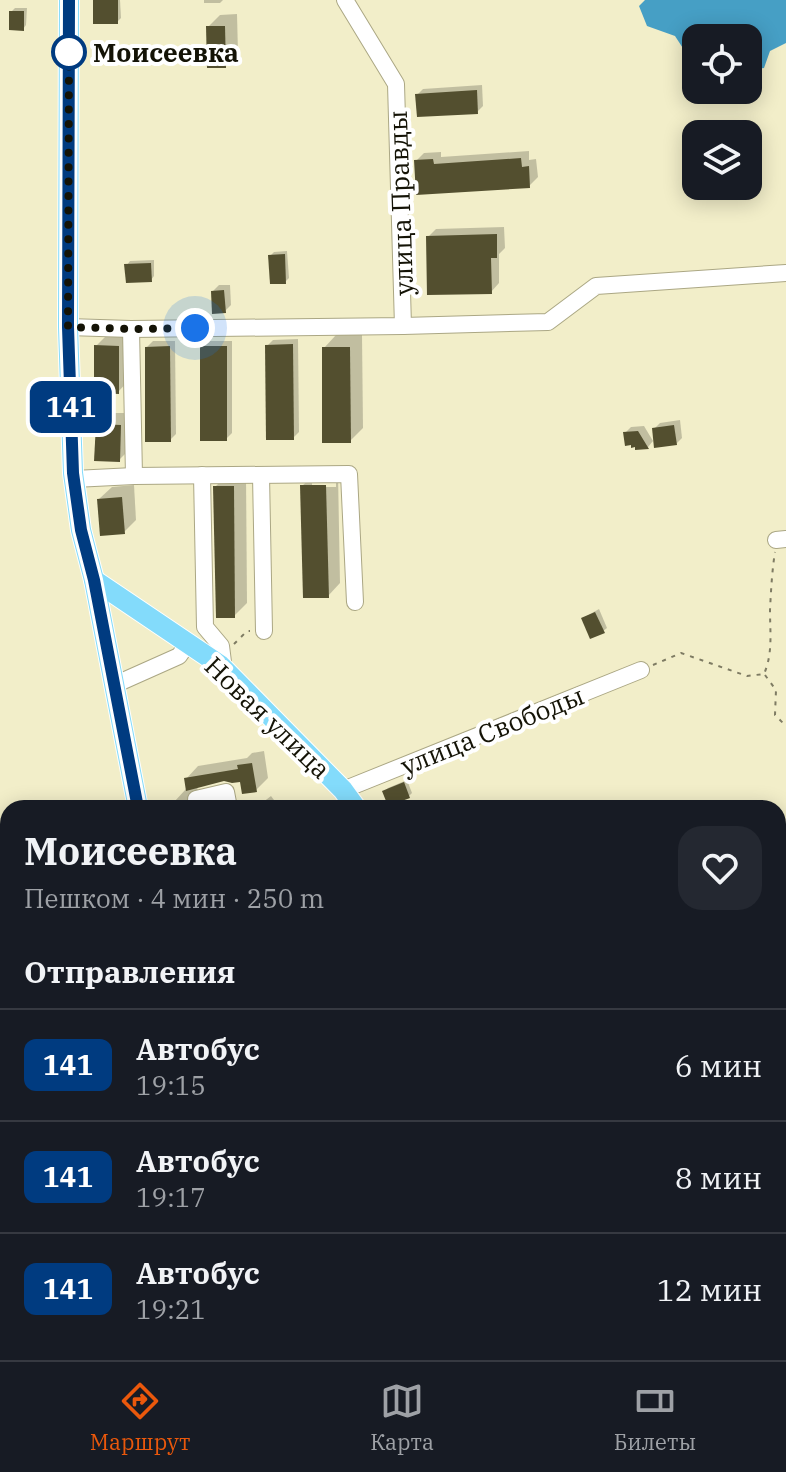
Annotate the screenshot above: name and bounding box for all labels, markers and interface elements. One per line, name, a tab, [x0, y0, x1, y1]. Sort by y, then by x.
map controls	[682, 24, 762, 200]
button: locate	[682, 24, 762, 104]
marker: Моисеевка	[52, 35, 86, 69]
place label: Моисеевка	[93, 35, 239, 69]
street label: улица Правды	[380, 110, 420, 296]
button: layers	[682, 120, 762, 200]
your location	[175, 308, 215, 348]
line badge: 141	[25, 381, 117, 433]
text: 141	[46, 388, 96, 425]
street label: Новая улица	[198, 648, 338, 786]
street label: улица Свободы	[395, 678, 589, 782]
text: Моисеевка	[24, 826, 237, 875]
button: heart	[678, 826, 762, 910]
text: Пешком · 4 мин · 250 m	[24, 881, 324, 915]
text: Отправления	[24, 952, 235, 991]
text: Автобус	[136, 1029, 260, 1068]
text: 141	[43, 1046, 93, 1083]
text: 6 мин	[675, 1046, 762, 1085]
text: 19:15	[136, 1068, 206, 1102]
text: Автобус	[136, 1141, 260, 1180]
text: 141	[43, 1158, 93, 1195]
text: 8 мин	[675, 1158, 762, 1197]
text: 19:17	[136, 1180, 206, 1214]
text: Автобус	[136, 1253, 260, 1292]
text: 141	[43, 1270, 93, 1307]
text: 12 мин	[657, 1270, 762, 1309]
text: 19:21	[136, 1292, 206, 1326]
tab: Маршрут	[90, 1379, 191, 1456]
tab: Карта	[370, 1379, 434, 1456]
tab: Билеты	[614, 1379, 696, 1456]

